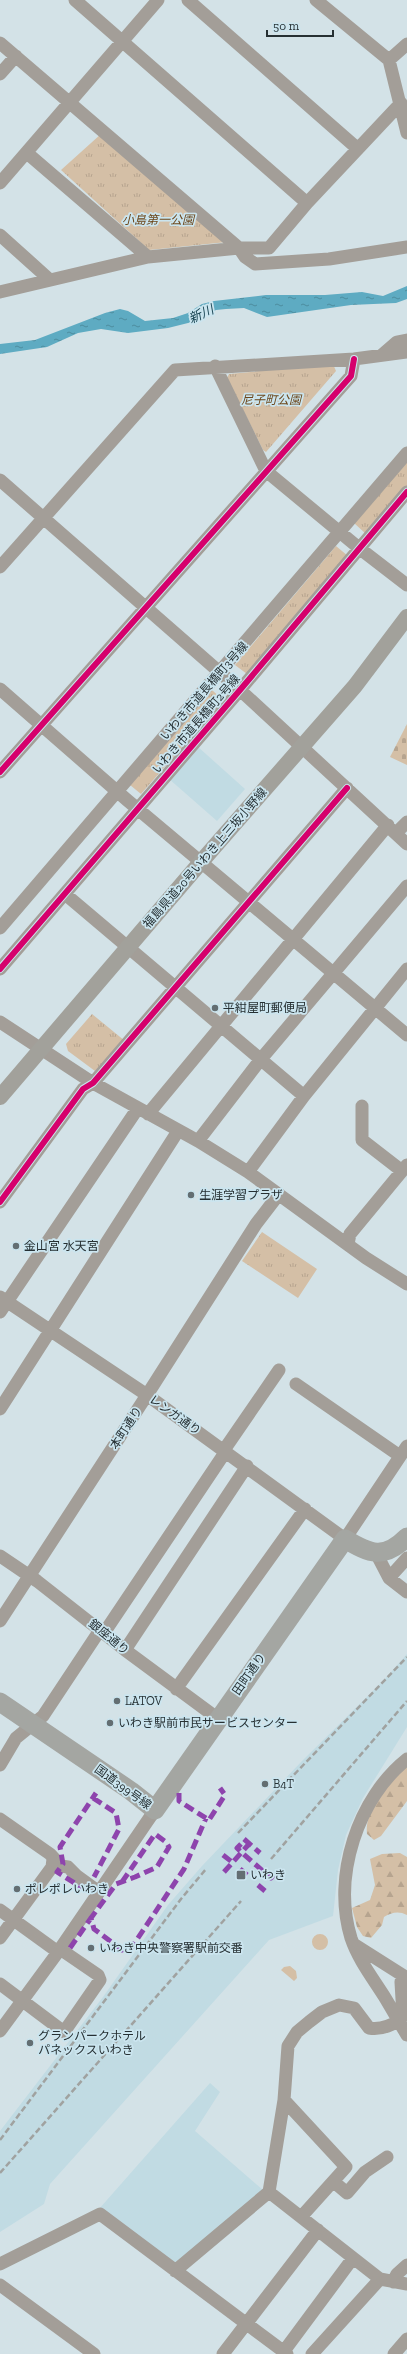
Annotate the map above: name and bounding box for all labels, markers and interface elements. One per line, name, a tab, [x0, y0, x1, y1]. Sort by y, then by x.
scale bar	[267, 12, 333, 38]
text: 50 m	[273, 19, 300, 33]
park label: 小島第一公園	[122, 213, 196, 227]
water label: 新川	[186, 301, 218, 326]
park label: 尼子町公園	[241, 393, 303, 407]
street label: いわき市道長橋町3号線	[157, 639, 251, 743]
street label: いわき市道長橋町2号線	[149, 672, 243, 776]
street label: 福島県道20号いわき上三坂小野線	[140, 785, 270, 931]
place label: 平紺屋町郵便局	[223, 1001, 307, 1015]
marker: 平紺屋町郵便局	[210, 1003, 220, 1013]
place label: 生涯学習プラザ	[199, 1188, 283, 1202]
marker: 生涯学習プラザ	[186, 1190, 196, 1200]
place label: 金山宮 水天宮	[24, 1239, 99, 1253]
marker: 金山宮 水天宮	[11, 1241, 21, 1251]
street label: レンガ通り	[146, 1392, 204, 1438]
street label: 本町通り	[107, 1404, 145, 1452]
street label: 銀座通り	[86, 1616, 132, 1658]
street label: 田町通り	[229, 1650, 269, 1698]
place label: LATOV	[125, 1694, 162, 1708]
marker: LATOV	[112, 1696, 122, 1706]
place label: いわき駅前市民サービスセンター	[118, 1716, 298, 1730]
marker: いわき駅前市民サービスセンター	[105, 1718, 115, 1728]
street label: 国道399号線	[92, 1762, 154, 1812]
place label: B4T	[273, 1777, 294, 1791]
marker: B4T	[260, 1779, 270, 1789]
place label: いわき	[250, 1868, 286, 1882]
marker: いわき	[235, 1869, 247, 1881]
place label: ポレポレいわき	[25, 1882, 109, 1896]
marker: ポレポレいわき	[12, 1884, 22, 1894]
place label: いわき中央警察署駅前交番	[99, 1941, 243, 1955]
marker: いわき中央警察署駅前交番	[86, 1943, 96, 1953]
place label: グランパークホテル パネックスいわき	[38, 2029, 146, 2057]
marker: グランパークホテル パネックスいわき	[25, 2038, 35, 2048]

